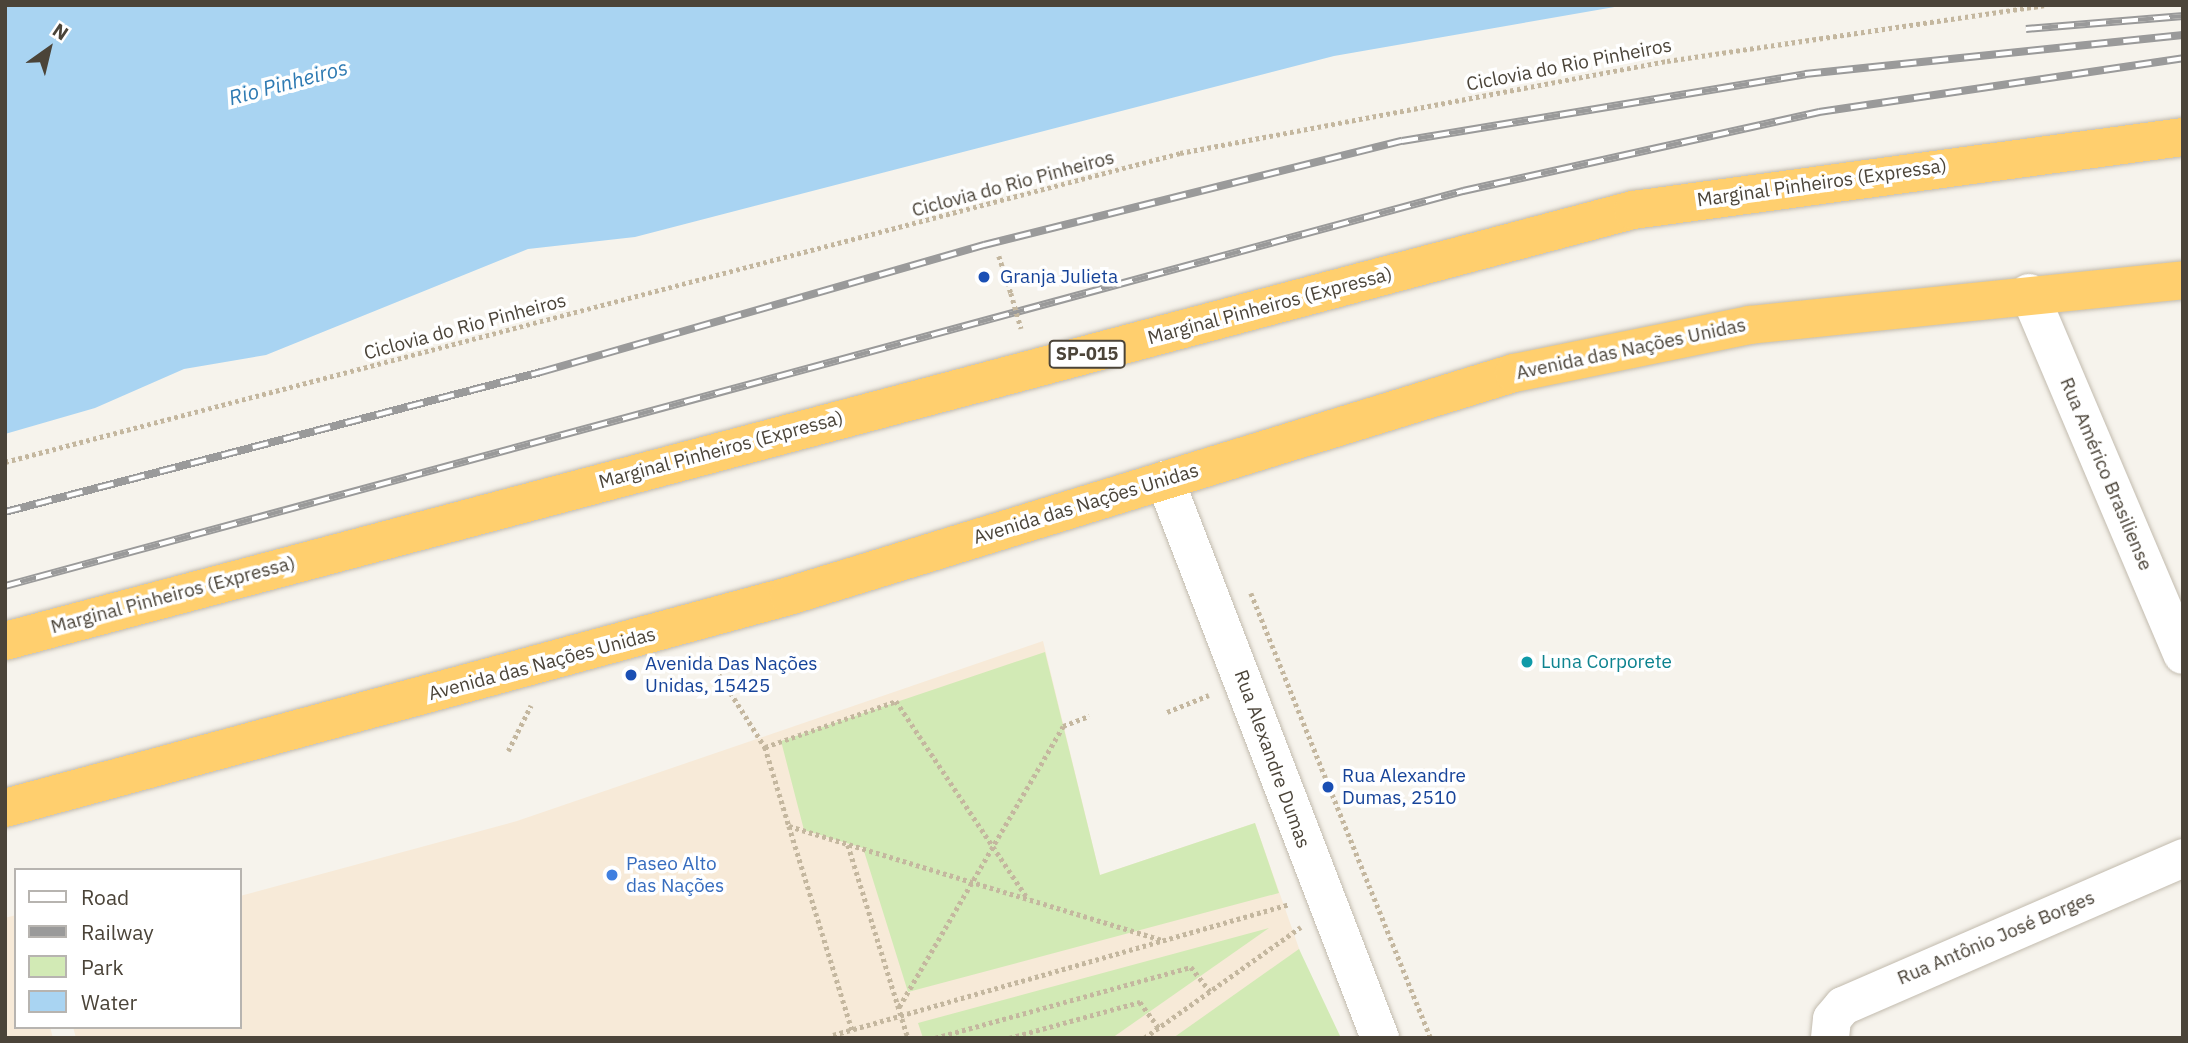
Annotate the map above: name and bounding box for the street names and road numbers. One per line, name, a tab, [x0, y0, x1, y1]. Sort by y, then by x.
street label: Ciclovia do Rio Pinheiros	[1465, 34, 1673, 96]
street label: Ciclovia do Rio Pinheiros	[909, 146, 1117, 222]
street label: Marginal Pinheiros (Expressa)	[1696, 154, 1948, 212]
street label: Marginal Pinheiros (Expressa)	[1145, 262, 1395, 350]
street label: Ciclovia do Rio Pinheiros	[361, 289, 569, 365]
street label: Avenida das Nações Unidas	[1514, 314, 1748, 384]
road number: SP-015	[1048, 340, 1126, 368]
street label: Rua Américo Brasiliense	[2055, 374, 2157, 574]
street label: Marginal Pinheiros (Expressa)	[596, 406, 846, 494]
street label: Avenida das Nações Unidas	[971, 459, 1201, 549]
street label: Marginal Pinheiros (Expressa)	[48, 551, 298, 639]
street label: Avenida das Nações Unidas	[426, 623, 658, 705]
street label: Rua Alexandre Dumas	[1229, 667, 1315, 851]
street label: Rua Antônio José Borges	[1894, 886, 2098, 990]

